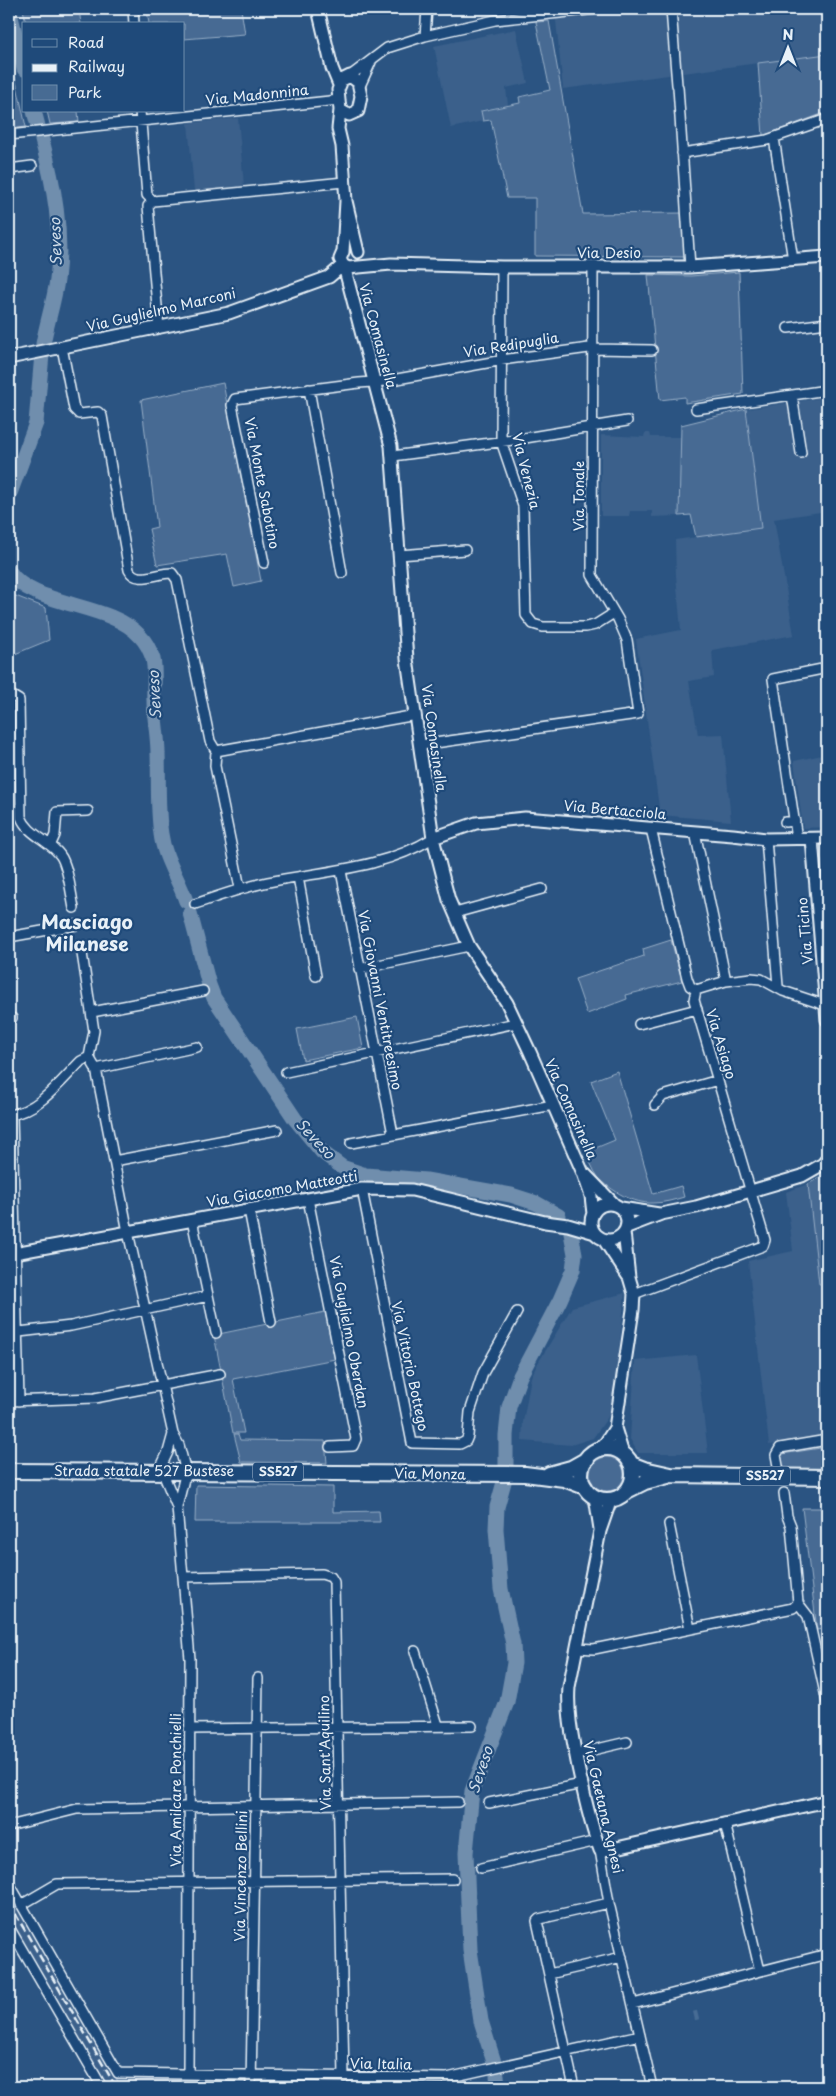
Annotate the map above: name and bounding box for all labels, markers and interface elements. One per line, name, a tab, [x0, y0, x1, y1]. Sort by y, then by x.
legend	[22, 22, 185, 112]
north arrow	[764, 22, 814, 72]
text: N	[782, 24, 794, 45]
text: Road	[68, 30, 104, 53]
text: Railway	[68, 54, 125, 77]
street label: Via Madonnina	[204, 79, 310, 110]
text: Park	[68, 80, 102, 103]
water label: Seveso	[42, 217, 67, 267]
street label: Via Desio	[577, 242, 641, 263]
street label: Via Comasinella	[354, 281, 403, 391]
street label: Via Guglielmo Marconi	[84, 282, 238, 337]
street label: Via Redipuglia	[462, 327, 561, 362]
street label: Via Monte Sabotino	[239, 415, 286, 551]
street label: Via Venezia	[507, 430, 546, 512]
street label: Via Tonale	[568, 461, 589, 531]
water label: Seveso	[141, 670, 166, 720]
street label: Via Comasinella	[417, 683, 452, 793]
street label: Via Bertacciola	[563, 795, 668, 824]
street label: Via Ticino	[791, 896, 818, 965]
district label: Masciago Milanese	[41, 907, 133, 957]
street label: Via Giovanni Ventitreesimo	[353, 908, 408, 1092]
street label: Via Asiago	[701, 1006, 742, 1082]
street label: Via Comasinella	[540, 1055, 603, 1163]
water label: Seveso	[291, 1113, 341, 1164]
street label: Via Giacomo Matteotti	[205, 1165, 359, 1212]
street label: Via Guglielmo Oberdan	[324, 1254, 375, 1410]
street label: Via Vittorio Bottego	[386, 1299, 435, 1433]
street label: Strada statale 527 Bustese	[54, 1460, 235, 1481]
road number: SS527	[253, 1462, 303, 1481]
street label: Via Monza	[394, 1462, 466, 1485]
road number: SS527	[740, 1466, 790, 1485]
street label: Via Sant'Aquilino	[313, 1695, 336, 1811]
street label: Via Amilcare Ponchielli	[165, 1713, 186, 1867]
street label: Via Gaetana Agnesi	[578, 1738, 629, 1876]
water label: Seveso	[461, 1742, 499, 1796]
street label: Via Vincenzo Bellini	[229, 1810, 252, 1942]
street label: Via Italia	[350, 2052, 412, 2075]

